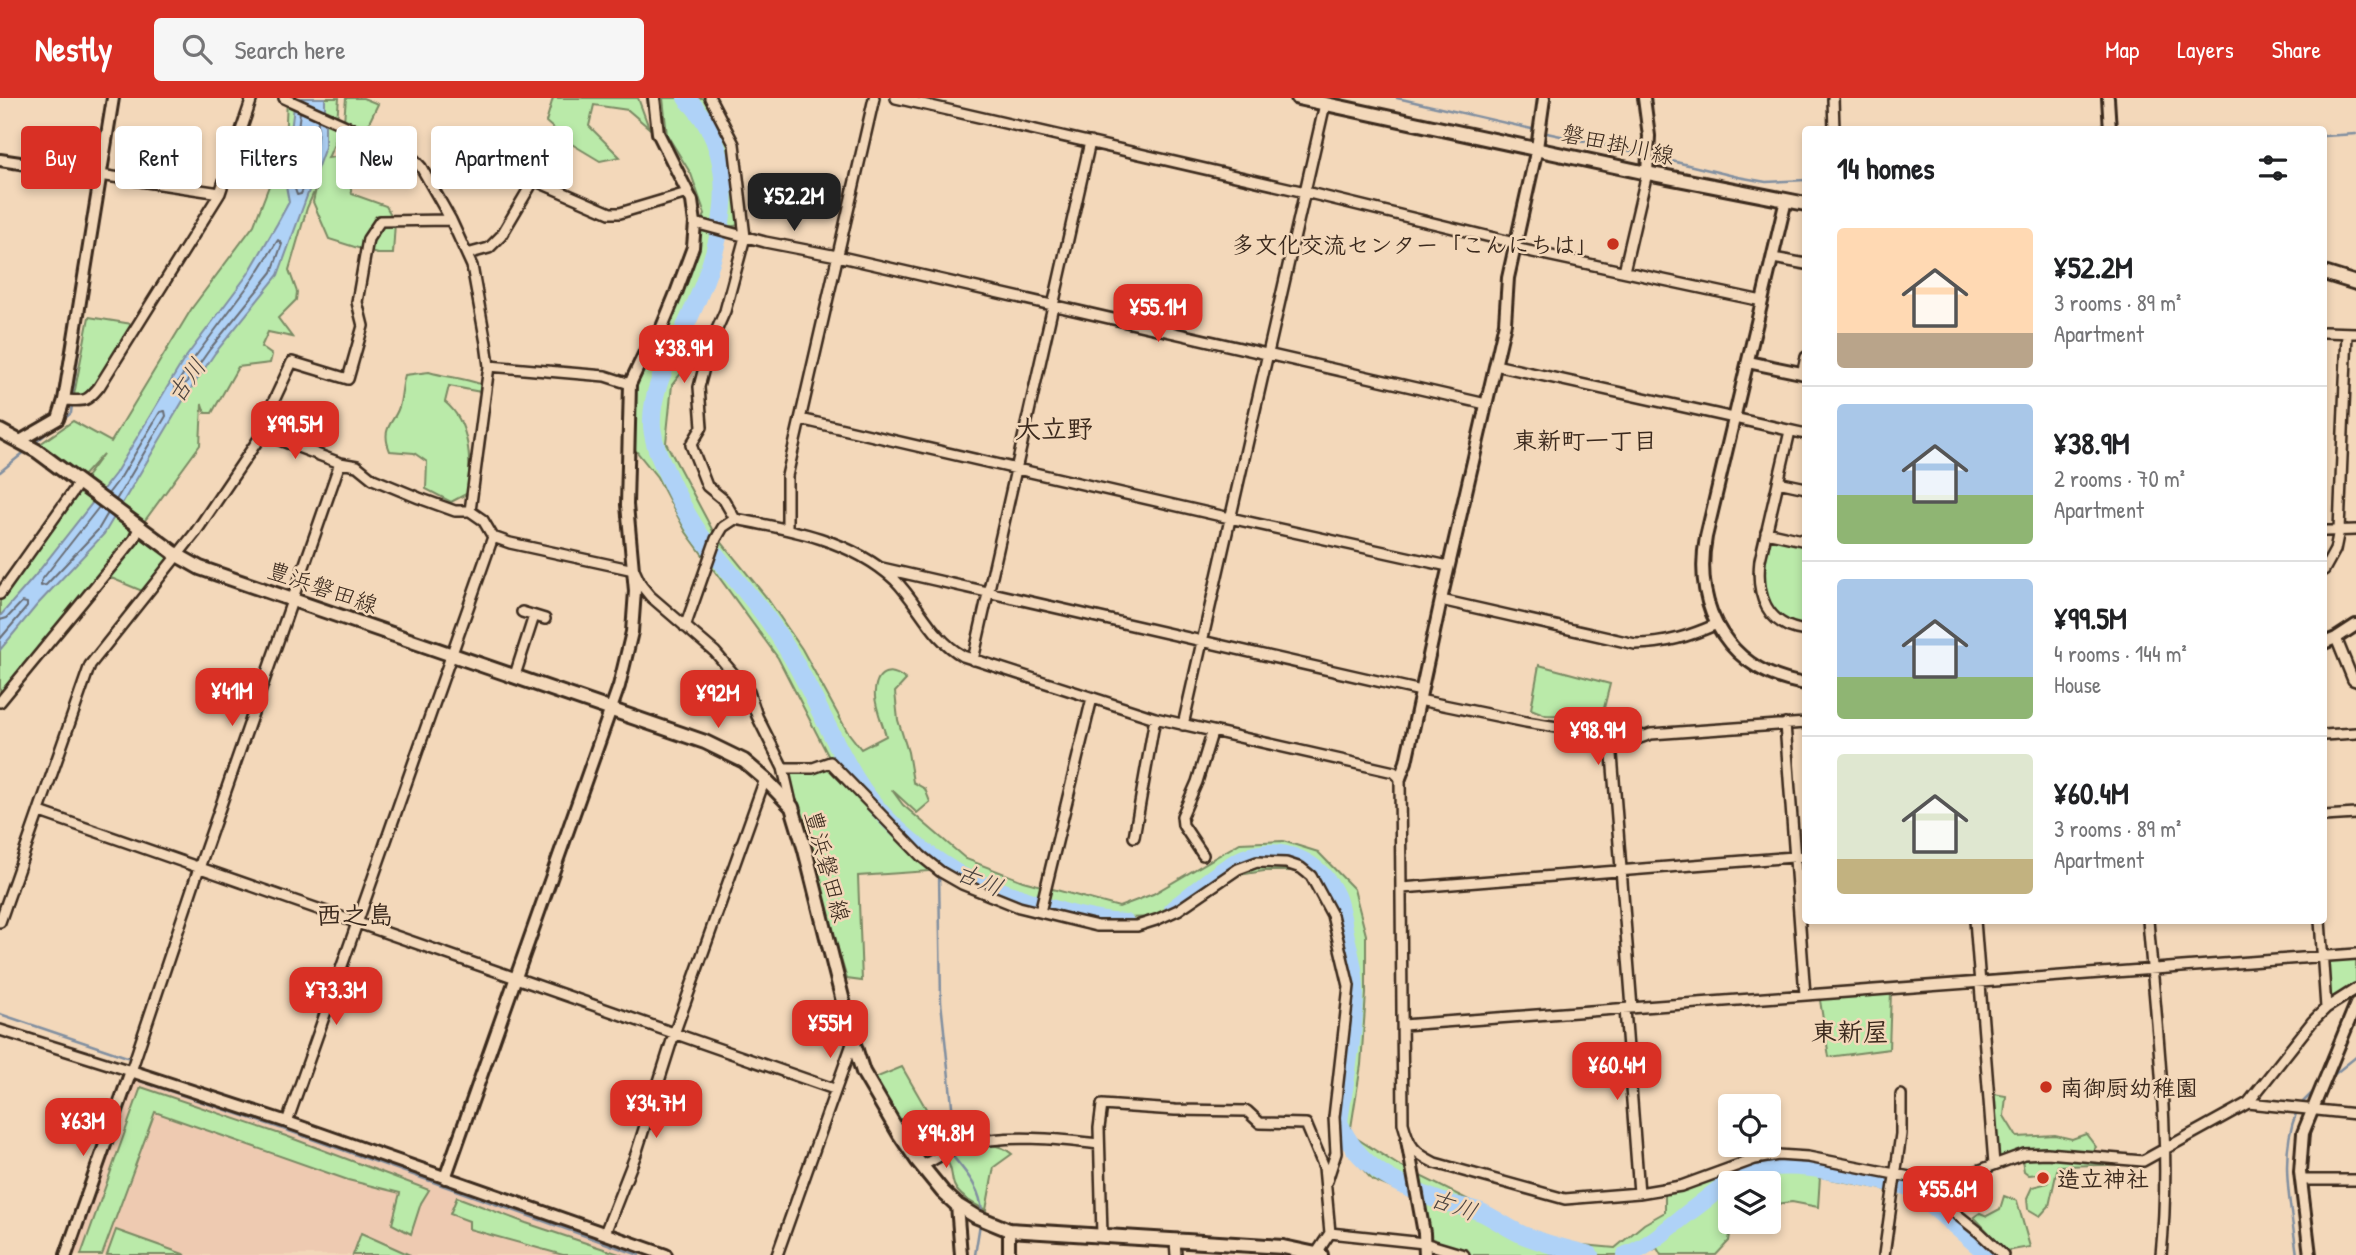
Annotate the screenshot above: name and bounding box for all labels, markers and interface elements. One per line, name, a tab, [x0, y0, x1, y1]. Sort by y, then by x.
search box	[154, 18, 644, 81]
text: Nestly	[35, 27, 112, 71]
icon: search	[178, 30, 216, 68]
text: Search here	[234, 32, 346, 67]
text: Map	[2105, 33, 2139, 65]
text: Layers	[2177, 33, 2234, 65]
text: Share	[2272, 33, 2321, 65]
street label: 磐田掛川線	[1559, 117, 1677, 171]
chip: Buy	[21, 126, 101, 189]
chip: Rent	[115, 126, 202, 189]
chip: Filters	[216, 126, 322, 189]
chip: New	[336, 126, 417, 189]
chip: Apartment	[431, 126, 573, 189]
text: 14 homes	[1837, 148, 1935, 188]
icon: filters	[2254, 149, 2292, 187]
pin: ¥52.2M	[737, 174, 851, 233]
text: ¥52.2M	[764, 180, 824, 211]
place label: 多文化交流センター「こんにちは」	[1231, 229, 1599, 260]
marker: 多文化交流センター「こんにちは」	[1605, 236, 1621, 252]
text: ¥52.2M	[2054, 247, 2133, 287]
icon: home	[1893, 256, 1977, 340]
pin: ¥55.1M	[1101, 285, 1215, 344]
text: 3 rooms · 89 m²	[2054, 287, 2181, 318]
text: ¥55.1M	[1129, 291, 1187, 322]
text: Apartment	[2054, 318, 2144, 349]
pin: ¥38.9M	[627, 326, 741, 385]
text: ¥38.9M	[655, 332, 713, 363]
water label: 古川	[159, 351, 213, 409]
pin: ¥99.5M	[238, 402, 352, 461]
text: ¥99.5M	[267, 408, 323, 439]
district label: 大立野	[1015, 411, 1093, 446]
text: ¥38.9M	[2054, 423, 2130, 463]
district label: 東新町一丁目	[1513, 424, 1657, 456]
icon: home	[1893, 432, 1977, 516]
text: 2 rooms · 70 m²	[2054, 463, 2185, 494]
text: Apartment	[2054, 494, 2144, 525]
street label: 豊浜磐田線	[264, 554, 382, 620]
text: ¥99.5M	[2054, 598, 2127, 638]
icon: home	[1893, 607, 1977, 691]
text: 4 rooms · 144 m²	[2054, 638, 2187, 669]
pin: ¥41M	[191, 668, 273, 728]
text: House	[2054, 669, 2101, 700]
pin: ¥92M	[677, 670, 759, 730]
text: ¥41M	[211, 675, 253, 706]
text: ¥92M	[696, 677, 740, 708]
pin: ¥98.9M	[1541, 708, 1655, 767]
text: ¥98.9M	[1570, 714, 1626, 745]
text: ¥60.4M	[2054, 773, 2129, 813]
icon: home	[1893, 782, 1977, 866]
street label: 豊浜磐田線	[798, 806, 858, 926]
text: 3 rooms · 89 m²	[2054, 813, 2181, 844]
text: Apartment	[2054, 844, 2144, 875]
water label: 古川	[952, 855, 1008, 903]
district label: 西之島	[316, 897, 394, 932]
pin: ¥73.3M	[279, 968, 393, 1027]
text: ¥73.3M	[305, 974, 367, 1005]
pin: ¥55M	[789, 1000, 871, 1060]
text: ¥55M	[808, 1007, 852, 1038]
district label: 東新屋	[1811, 1014, 1889, 1049]
pin: ¥60.4M	[1560, 1042, 1674, 1102]
text: ¥60.4M	[1588, 1049, 1646, 1080]
place label: 南御厨幼稚園	[2060, 1072, 2198, 1103]
marker: 南御厨幼稚園	[2038, 1079, 2054, 1095]
pin: ¥34.7M	[599, 1080, 713, 1140]
text: ¥34.7M	[626, 1087, 686, 1118]
map controls	[1718, 1094, 1781, 1234]
button: locate	[1718, 1094, 1781, 1157]
pin: ¥63M	[42, 1098, 124, 1158]
text: ¥63M	[61, 1105, 105, 1136]
pin: ¥94.8M	[889, 1110, 1003, 1170]
text: ¥94.8M	[918, 1117, 974, 1148]
place label: 造立神社	[2057, 1163, 2149, 1194]
pin: ¥55.6M	[1891, 1166, 2005, 1226]
marker: 造立神社	[2035, 1170, 2051, 1186]
button: layers	[1718, 1171, 1781, 1234]
text: ¥55.6M	[1919, 1173, 1977, 1204]
water label: 古川	[1426, 1181, 1482, 1227]

